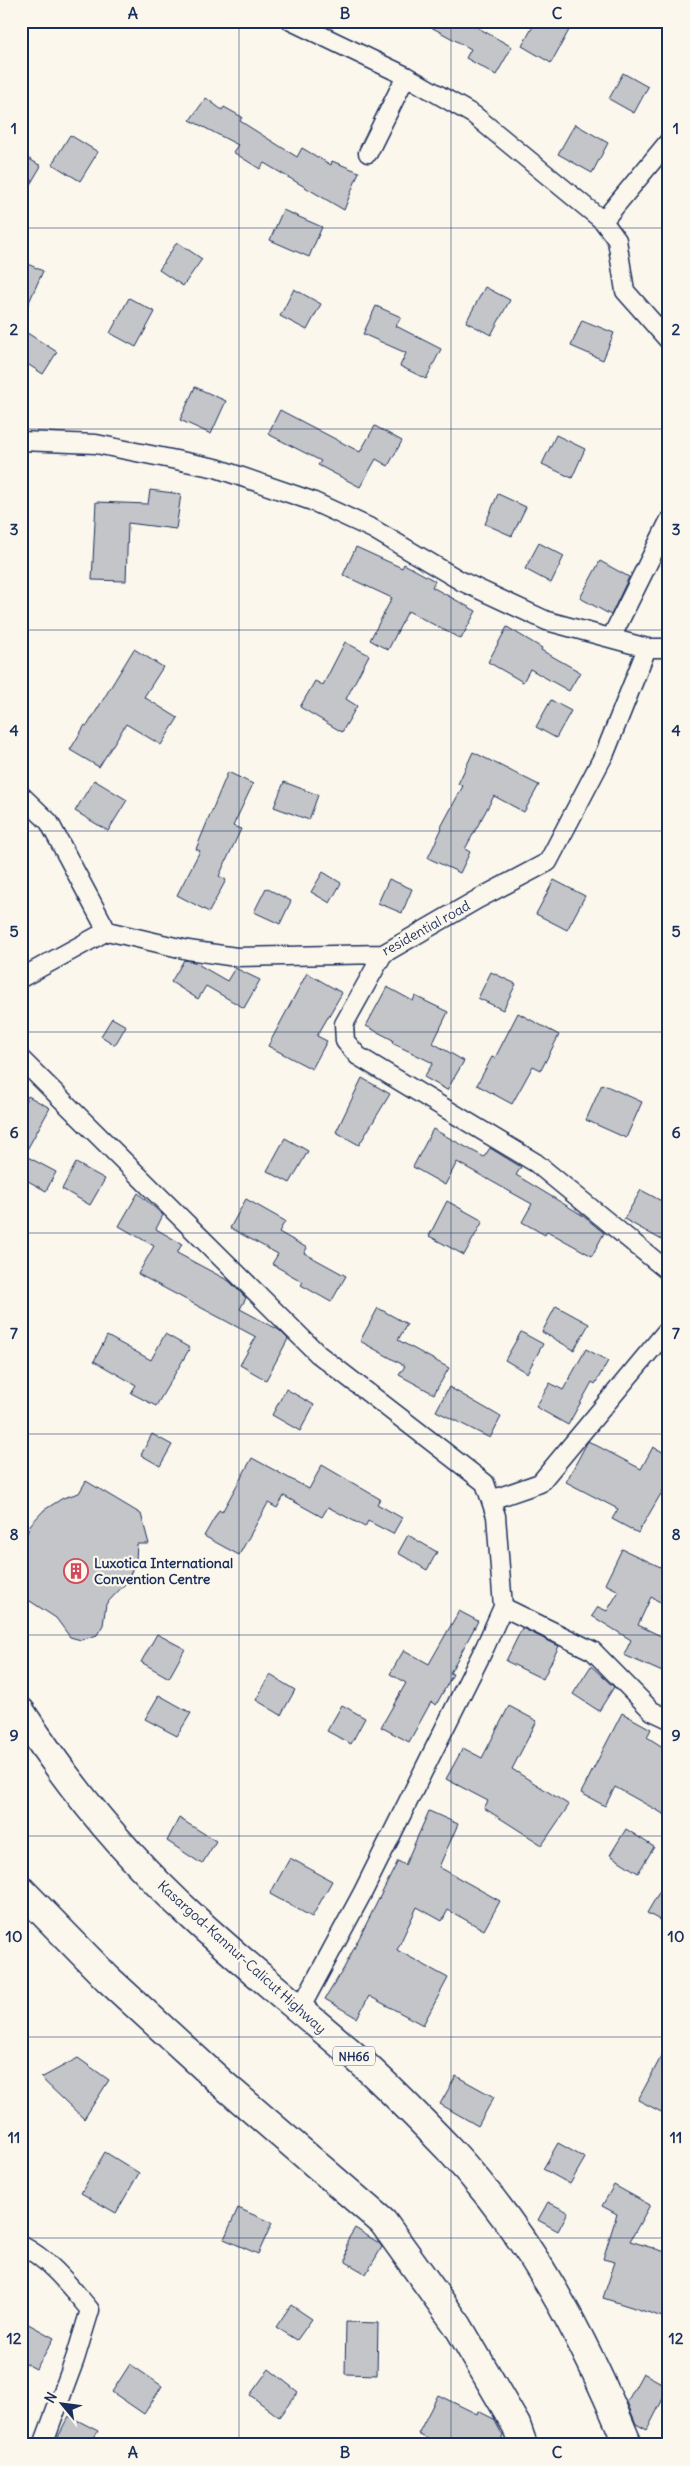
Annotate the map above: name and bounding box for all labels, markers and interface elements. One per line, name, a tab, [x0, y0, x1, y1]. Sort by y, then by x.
text: A	[128, 3, 138, 23]
text: B	[340, 3, 351, 23]
text: C	[552, 3, 563, 23]
text: 1	[11, 118, 17, 138]
text: 1	[673, 118, 679, 138]
text: 2	[10, 319, 19, 339]
text: 2	[672, 319, 681, 339]
text: 3	[9, 519, 19, 539]
text: 3	[671, 519, 681, 539]
text: 4	[9, 720, 19, 740]
text: 4	[671, 720, 681, 740]
street label: residential road	[379, 896, 473, 960]
text: 5	[9, 921, 19, 941]
text: 5	[671, 921, 681, 941]
text: 6	[9, 1122, 19, 1142]
text: 6	[671, 1122, 681, 1142]
text: 7	[10, 1323, 18, 1343]
text: 7	[672, 1323, 680, 1343]
text: 8	[9, 1524, 19, 1544]
text: 8	[671, 1524, 681, 1544]
place label: Luxotica International Convention Centre	[94, 1554, 233, 1588]
building icon: Luxotica International Convention Centre	[63, 1558, 89, 1584]
text: 9	[9, 1725, 19, 1745]
text: 9	[671, 1725, 681, 1745]
street label: Kasargod-Kannur-Calicut Highway	[154, 1877, 330, 2037]
text: 10	[6, 1926, 22, 1946]
text: 10	[668, 1926, 684, 1946]
road number: NH66	[333, 2046, 375, 2066]
text: 11	[8, 2127, 20, 2147]
text: 11	[670, 2127, 682, 2147]
text: 12	[6, 2328, 22, 2348]
text: 12	[668, 2328, 684, 2348]
north arrow	[38, 2378, 88, 2428]
text: N	[40, 2389, 61, 2406]
text: A	[128, 2442, 138, 2462]
text: B	[340, 2442, 351, 2462]
text: C	[552, 2442, 563, 2462]

